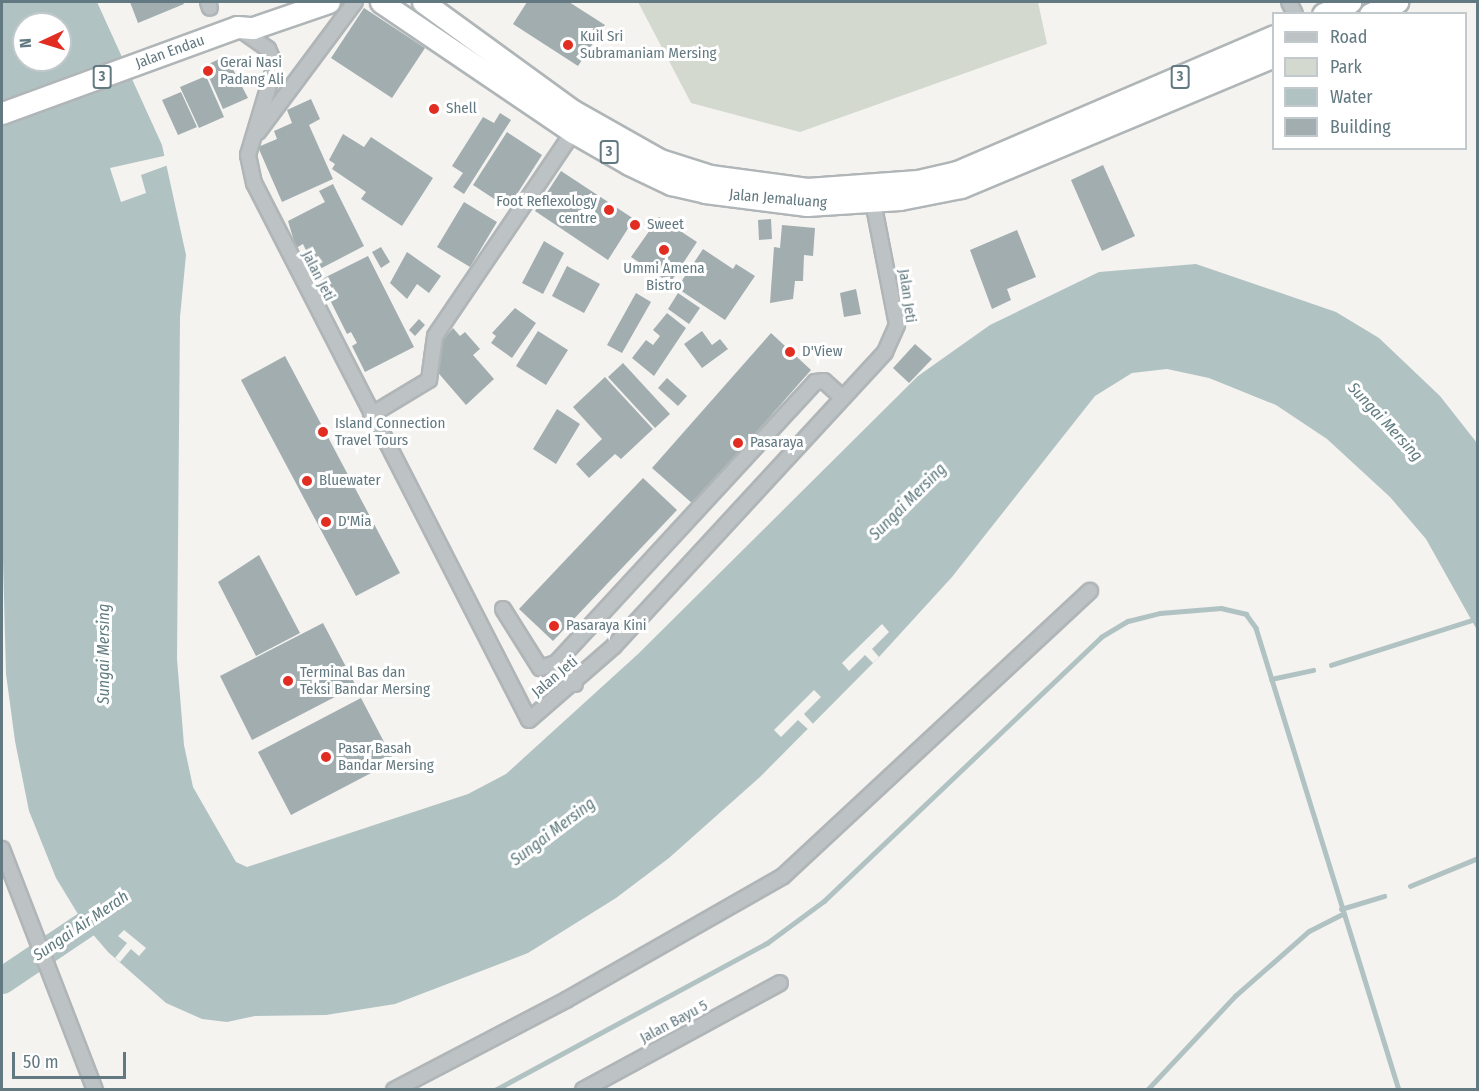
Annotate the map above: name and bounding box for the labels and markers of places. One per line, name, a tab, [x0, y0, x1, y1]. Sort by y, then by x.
place label: Kuil Sri Subramaniam Mersing	[580, 27, 717, 62]
marker: Kuil Sri Subramaniam Mersing	[561, 38, 575, 52]
place label: Gerai Nasi Padang Ali	[220, 53, 284, 88]
marker: Gerai Nasi Padang Ali	[201, 64, 215, 78]
place label: Shell	[446, 100, 477, 118]
marker: Shell	[427, 102, 441, 116]
place label: Foot Reflexology centre	[496, 192, 597, 227]
marker: Foot Reflexology centre	[602, 203, 616, 217]
place label: Sweet	[647, 216, 684, 234]
marker: Sweet	[628, 218, 642, 232]
marker: Ummi Amena Bistro	[657, 243, 671, 257]
place label: Ummi Amena Bistro	[623, 259, 705, 294]
place label: D'View	[802, 343, 843, 361]
marker: D'View	[783, 345, 797, 359]
place label: Island Connection Travel Tours	[335, 414, 445, 449]
marker: Island Connection Travel Tours	[316, 425, 330, 439]
place label: Pasaraya	[750, 434, 804, 452]
marker: Pasaraya	[731, 436, 745, 450]
place label: Bluewater	[319, 472, 381, 490]
marker: Bluewater	[300, 474, 314, 488]
place label: D'Mia	[338, 513, 372, 531]
marker: D'Mia	[319, 515, 333, 529]
place label: Pasaraya Kini	[566, 617, 647, 635]
marker: Pasaraya Kini	[547, 619, 561, 633]
place label: Terminal Bas dan Teksi Bandar Mersing	[300, 663, 430, 698]
marker: Terminal Bas dan Teksi Bandar Mersing	[281, 674, 295, 688]
place label: Pasar Basah Bandar Mersing	[338, 739, 434, 774]
marker: Pasar Basah Bandar Mersing	[319, 750, 333, 764]

